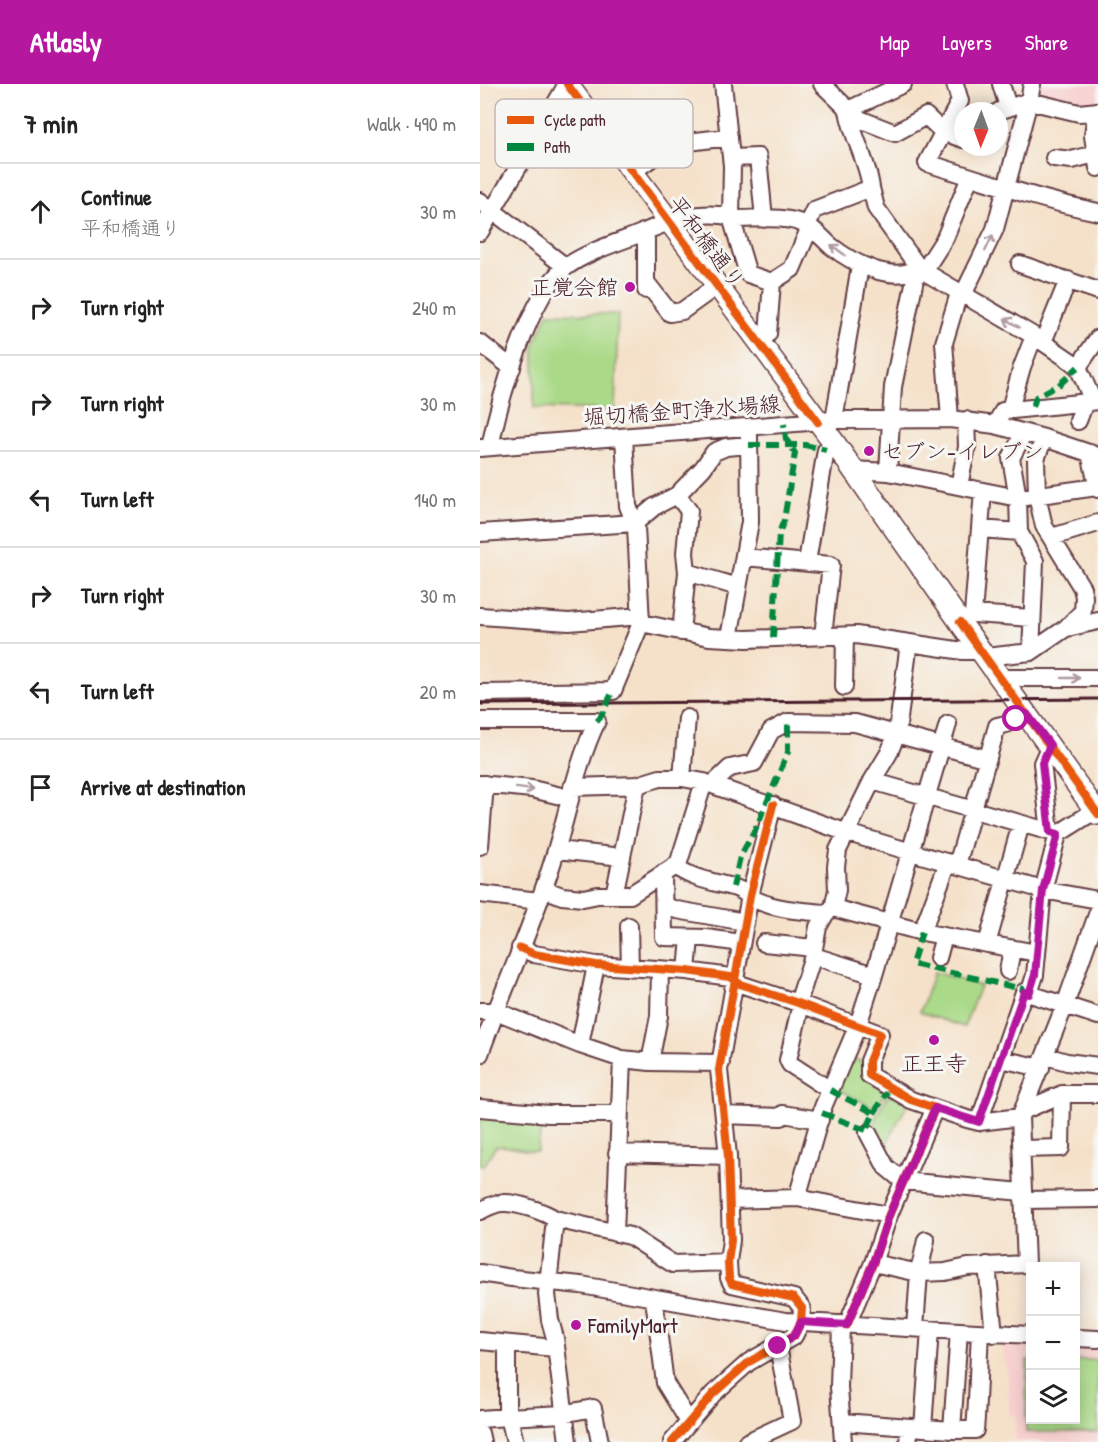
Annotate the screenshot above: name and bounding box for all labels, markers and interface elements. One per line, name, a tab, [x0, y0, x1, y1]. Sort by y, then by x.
text: Atlasly	[30, 23, 102, 61]
text: Map	[880, 28, 909, 57]
text: Layers	[942, 28, 992, 57]
text: Share	[1025, 28, 1068, 57]
legend	[495, 99, 693, 168]
north arrow	[954, 102, 1008, 156]
text: 7 min	[24, 106, 78, 141]
text: Cycle path	[544, 109, 606, 131]
text: Walk · 490 m	[367, 110, 456, 137]
text: Path	[544, 136, 570, 158]
text: Continue	[81, 182, 152, 212]
street label: 平和橋通り	[662, 189, 752, 295]
icon: ahead	[24, 195, 57, 228]
text: 30 m	[420, 198, 456, 225]
text: 平和橋通り	[81, 214, 181, 241]
one-way arrow	[984, 234, 995, 252]
one-way arrow	[830, 244, 846, 257]
place label: 正覚会館	[530, 272, 618, 302]
marker: 正覚会館	[623, 280, 637, 294]
icon: right	[24, 291, 57, 324]
text: Turn right	[81, 292, 164, 322]
text: 240 m	[412, 294, 456, 321]
one-way arrow	[1004, 317, 1021, 329]
icon: right	[24, 387, 57, 420]
text: Turn right	[81, 388, 164, 418]
street label: 堀切橋金町浄水場線	[582, 388, 782, 432]
text: 30 m	[420, 390, 456, 417]
place label: セブン-イレブン	[881, 436, 1044, 466]
marker: セブン-イレブン	[862, 444, 876, 458]
icon: left	[24, 483, 57, 516]
text: Turn left	[81, 484, 154, 514]
text: 140 m	[414, 486, 456, 513]
icon: right	[24, 579, 57, 612]
text: Turn right	[81, 580, 164, 610]
text: 30 m	[420, 582, 456, 609]
one-way arrow	[1060, 672, 1080, 684]
icon: left	[24, 675, 57, 708]
text: Turn left	[81, 676, 154, 706]
text: 20 m	[419, 678, 456, 705]
route start	[1002, 705, 1028, 731]
icon: arrive	[24, 771, 57, 804]
text: Arrive at destination	[81, 772, 246, 802]
one-way arrow	[515, 783, 534, 794]
marker: 正王寺	[927, 1033, 941, 1047]
place label: 正王寺	[901, 1048, 967, 1078]
map controls	[1026, 1262, 1080, 1424]
button: +	[1026, 1262, 1080, 1316]
place label: FamilyMart	[587, 1310, 678, 1340]
button: −	[1026, 1316, 1080, 1370]
marker: FamilyMart	[569, 1318, 583, 1332]
route end	[764, 1332, 790, 1358]
button: layers	[1026, 1370, 1080, 1424]

